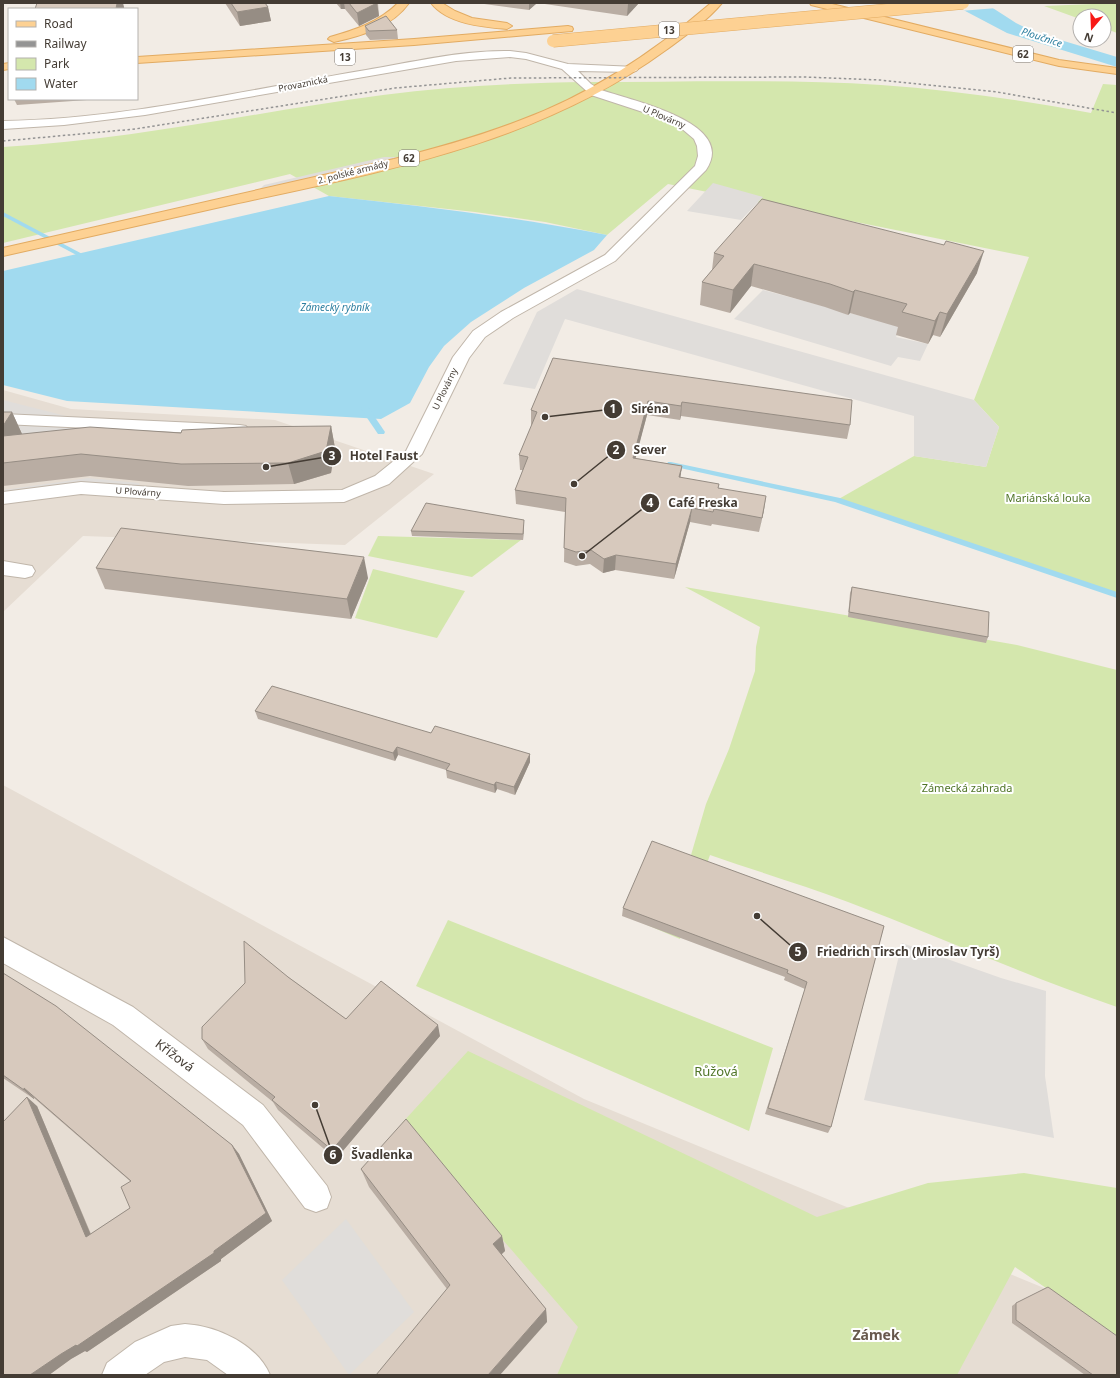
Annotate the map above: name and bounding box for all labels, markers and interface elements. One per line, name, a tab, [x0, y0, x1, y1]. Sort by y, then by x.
legend	[8, 8, 138, 100]
north arrow	[1072, 8, 1112, 48]
text: Road	[44, 15, 73, 32]
road number: 13	[659, 22, 679, 38]
water label: Ploučnice	[1020, 24, 1064, 50]
text: N	[1082, 29, 1095, 46]
text: Railway	[44, 35, 88, 52]
road number: 62	[1013, 46, 1033, 62]
road number: 13	[335, 49, 355, 65]
text: Park	[44, 55, 70, 72]
street label: Provaznická	[277, 72, 329, 95]
text: Water	[44, 75, 78, 92]
street label: U Plovárny	[641, 102, 688, 132]
road number: 62	[399, 150, 419, 166]
street label: 2. polské armády	[316, 156, 390, 187]
water label: Zámecký rybník	[299, 300, 371, 314]
street label: U Plovárny	[429, 365, 461, 412]
callout: Siréna	[603, 397, 677, 421]
text: 1	[610, 400, 616, 417]
text: Siréna	[631, 400, 669, 417]
callout: Sever	[606, 438, 675, 462]
text: 2	[613, 441, 620, 458]
text: Sever	[634, 441, 667, 458]
callout: Hotel Faust	[322, 444, 426, 468]
text: 3	[329, 447, 336, 464]
text: Hotel Faust	[350, 447, 418, 464]
street label: U Plovárny	[115, 483, 162, 500]
park label: Mariánská louka	[1005, 490, 1091, 505]
callout: Café Freska	[640, 491, 746, 515]
text: 4	[647, 494, 654, 511]
text: Café Freska	[668, 494, 738, 511]
park label: Zámecká zahrada	[922, 780, 1012, 795]
callout: Friedrich Tirsch (Miroslav Tyrš)	[788, 940, 1007, 964]
text: 5	[795, 943, 802, 960]
text: Friedrich Tirsch (Miroslav Tyrš)	[817, 943, 999, 960]
street label: Křížová	[152, 1034, 198, 1076]
park label: Růžová	[694, 1062, 738, 1080]
callout: Švadlenka	[323, 1143, 420, 1167]
text: 6	[330, 1146, 337, 1163]
text: Švadlenka	[351, 1146, 413, 1163]
district label: Zámek	[852, 1325, 900, 1344]

